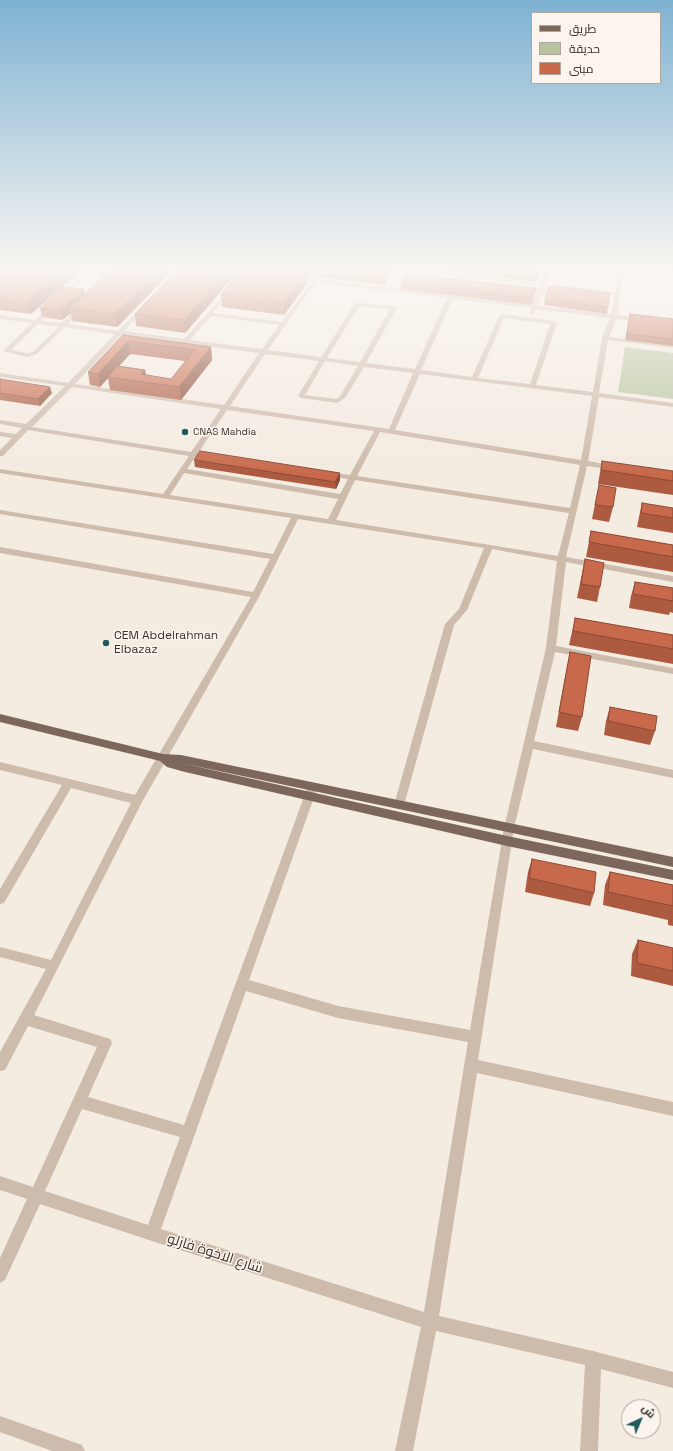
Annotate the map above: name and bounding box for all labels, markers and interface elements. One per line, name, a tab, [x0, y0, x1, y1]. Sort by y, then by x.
legend	[531, 12, 661, 84]
text: طريق	[569, 21, 596, 37]
text: حديقة	[569, 41, 600, 57]
text: مبنى	[569, 61, 594, 77]
place label: CNAS Mahdia	[193, 426, 256, 438]
marker: CNAS Mahdia	[180, 427, 190, 437]
place label: CEM Abdelrahman Elbazaz	[114, 629, 218, 657]
marker: CEM Abdelrahman Elbazaz	[101, 638, 111, 648]
street label: شارع الاخوة فارلو	[165, 1231, 265, 1277]
north arrow	[621, 1399, 661, 1439]
text: ش	[639, 1401, 659, 1421]

